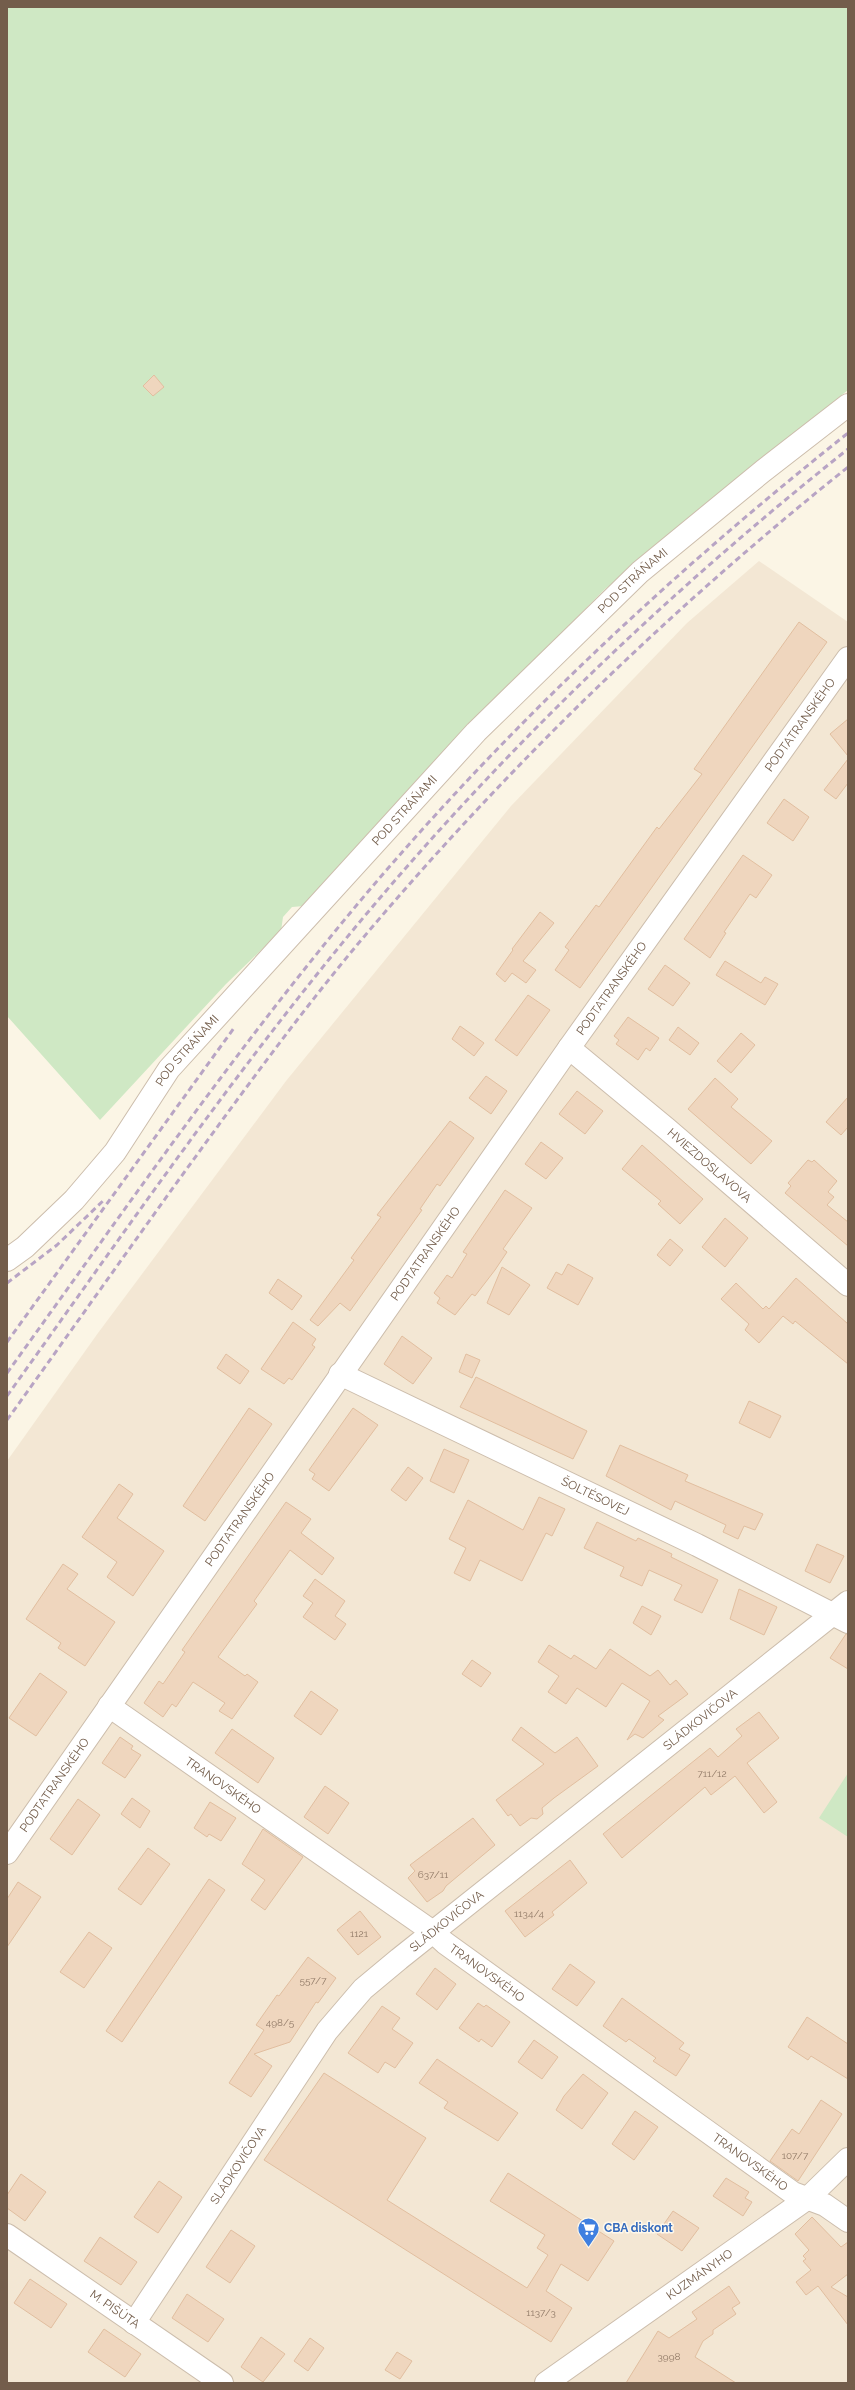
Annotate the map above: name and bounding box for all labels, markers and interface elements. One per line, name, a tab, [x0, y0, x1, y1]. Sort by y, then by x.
street label: POD STRÁŇAMI	[595, 545, 670, 616]
street label: PODTATRANSKÉHO	[762, 676, 838, 774]
street label: POD STRÁŇAMI	[369, 773, 440, 848]
street label: PODTATRANSKÉHO	[574, 939, 650, 1038]
street label: POD STRÁŇAMI	[153, 1012, 222, 1089]
street label: HVIEZDOSLAVOVA	[664, 1125, 754, 1205]
street label: PODTATRANSKÉHO	[388, 1204, 463, 1303]
street label: PODTATRANSKÉHO	[202, 1470, 278, 1569]
street label: ŠOLTÉSOVEJ	[559, 1474, 632, 1519]
street label: SLÁDKOVIČOVA	[660, 1686, 740, 1753]
street label: PODTATRANSKÉHO	[17, 1735, 92, 1835]
street label: TRANOVSKÉHO	[182, 1754, 264, 1817]
house number: 711/12	[697, 1768, 727, 1779]
house number: 637/11	[418, 1869, 449, 1880]
street label: SLÁDKOVIČOVA	[407, 1888, 486, 1955]
house number: 1134/4	[514, 1908, 545, 1919]
house number: 1121	[350, 1928, 369, 1939]
street label: TRANOVSKÉHO	[447, 1941, 527, 2005]
house number: 557/7	[299, 1975, 327, 1986]
house number: 498/5	[266, 2017, 295, 2028]
street label: SLÁDKOVIČOVA	[207, 2124, 269, 2207]
street label: TRANOVSKÉHO	[710, 2130, 790, 2194]
house number: 107/7	[782, 2150, 809, 2161]
supermarket icon: CBA diskont	[576, 2215, 602, 2248]
place label: CBA diskont	[604, 2221, 673, 2235]
street label: KUZMÁNYHO	[664, 2246, 735, 2303]
street label: M. PIŠÚTA	[87, 2287, 142, 2331]
house number: 1137/3	[526, 2307, 556, 2318]
house number: 3998	[658, 2351, 681, 2362]

